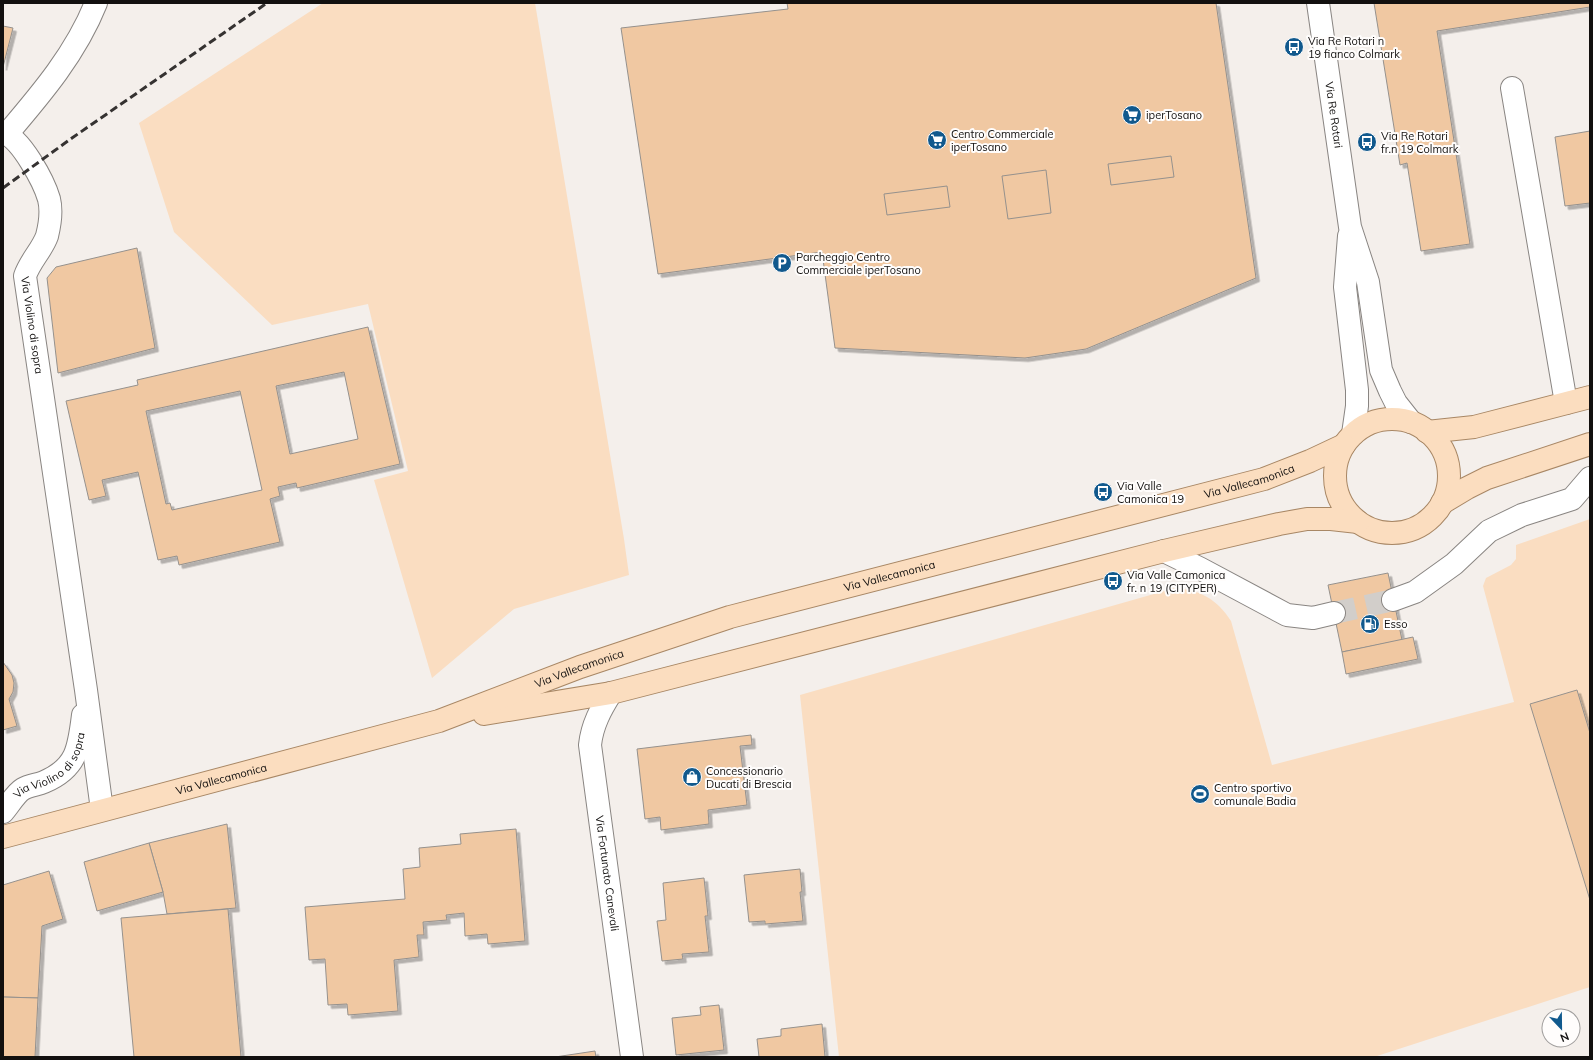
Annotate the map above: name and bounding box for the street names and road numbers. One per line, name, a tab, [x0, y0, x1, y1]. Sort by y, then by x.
street label: Via Re Rotari	[1322, 81, 1346, 149]
street label: Via Violino di sopra	[18, 275, 46, 375]
street label: Via Vallecamonica	[1203, 461, 1296, 501]
street label: Via Vallecamonica	[842, 557, 937, 594]
street label: Via Vallecamonica	[533, 646, 626, 691]
street label: Via Violino di sopra	[10, 731, 88, 801]
street label: Via Vallecamonica	[174, 760, 269, 798]
street label: Via Fortunato Canevali	[593, 815, 622, 932]

